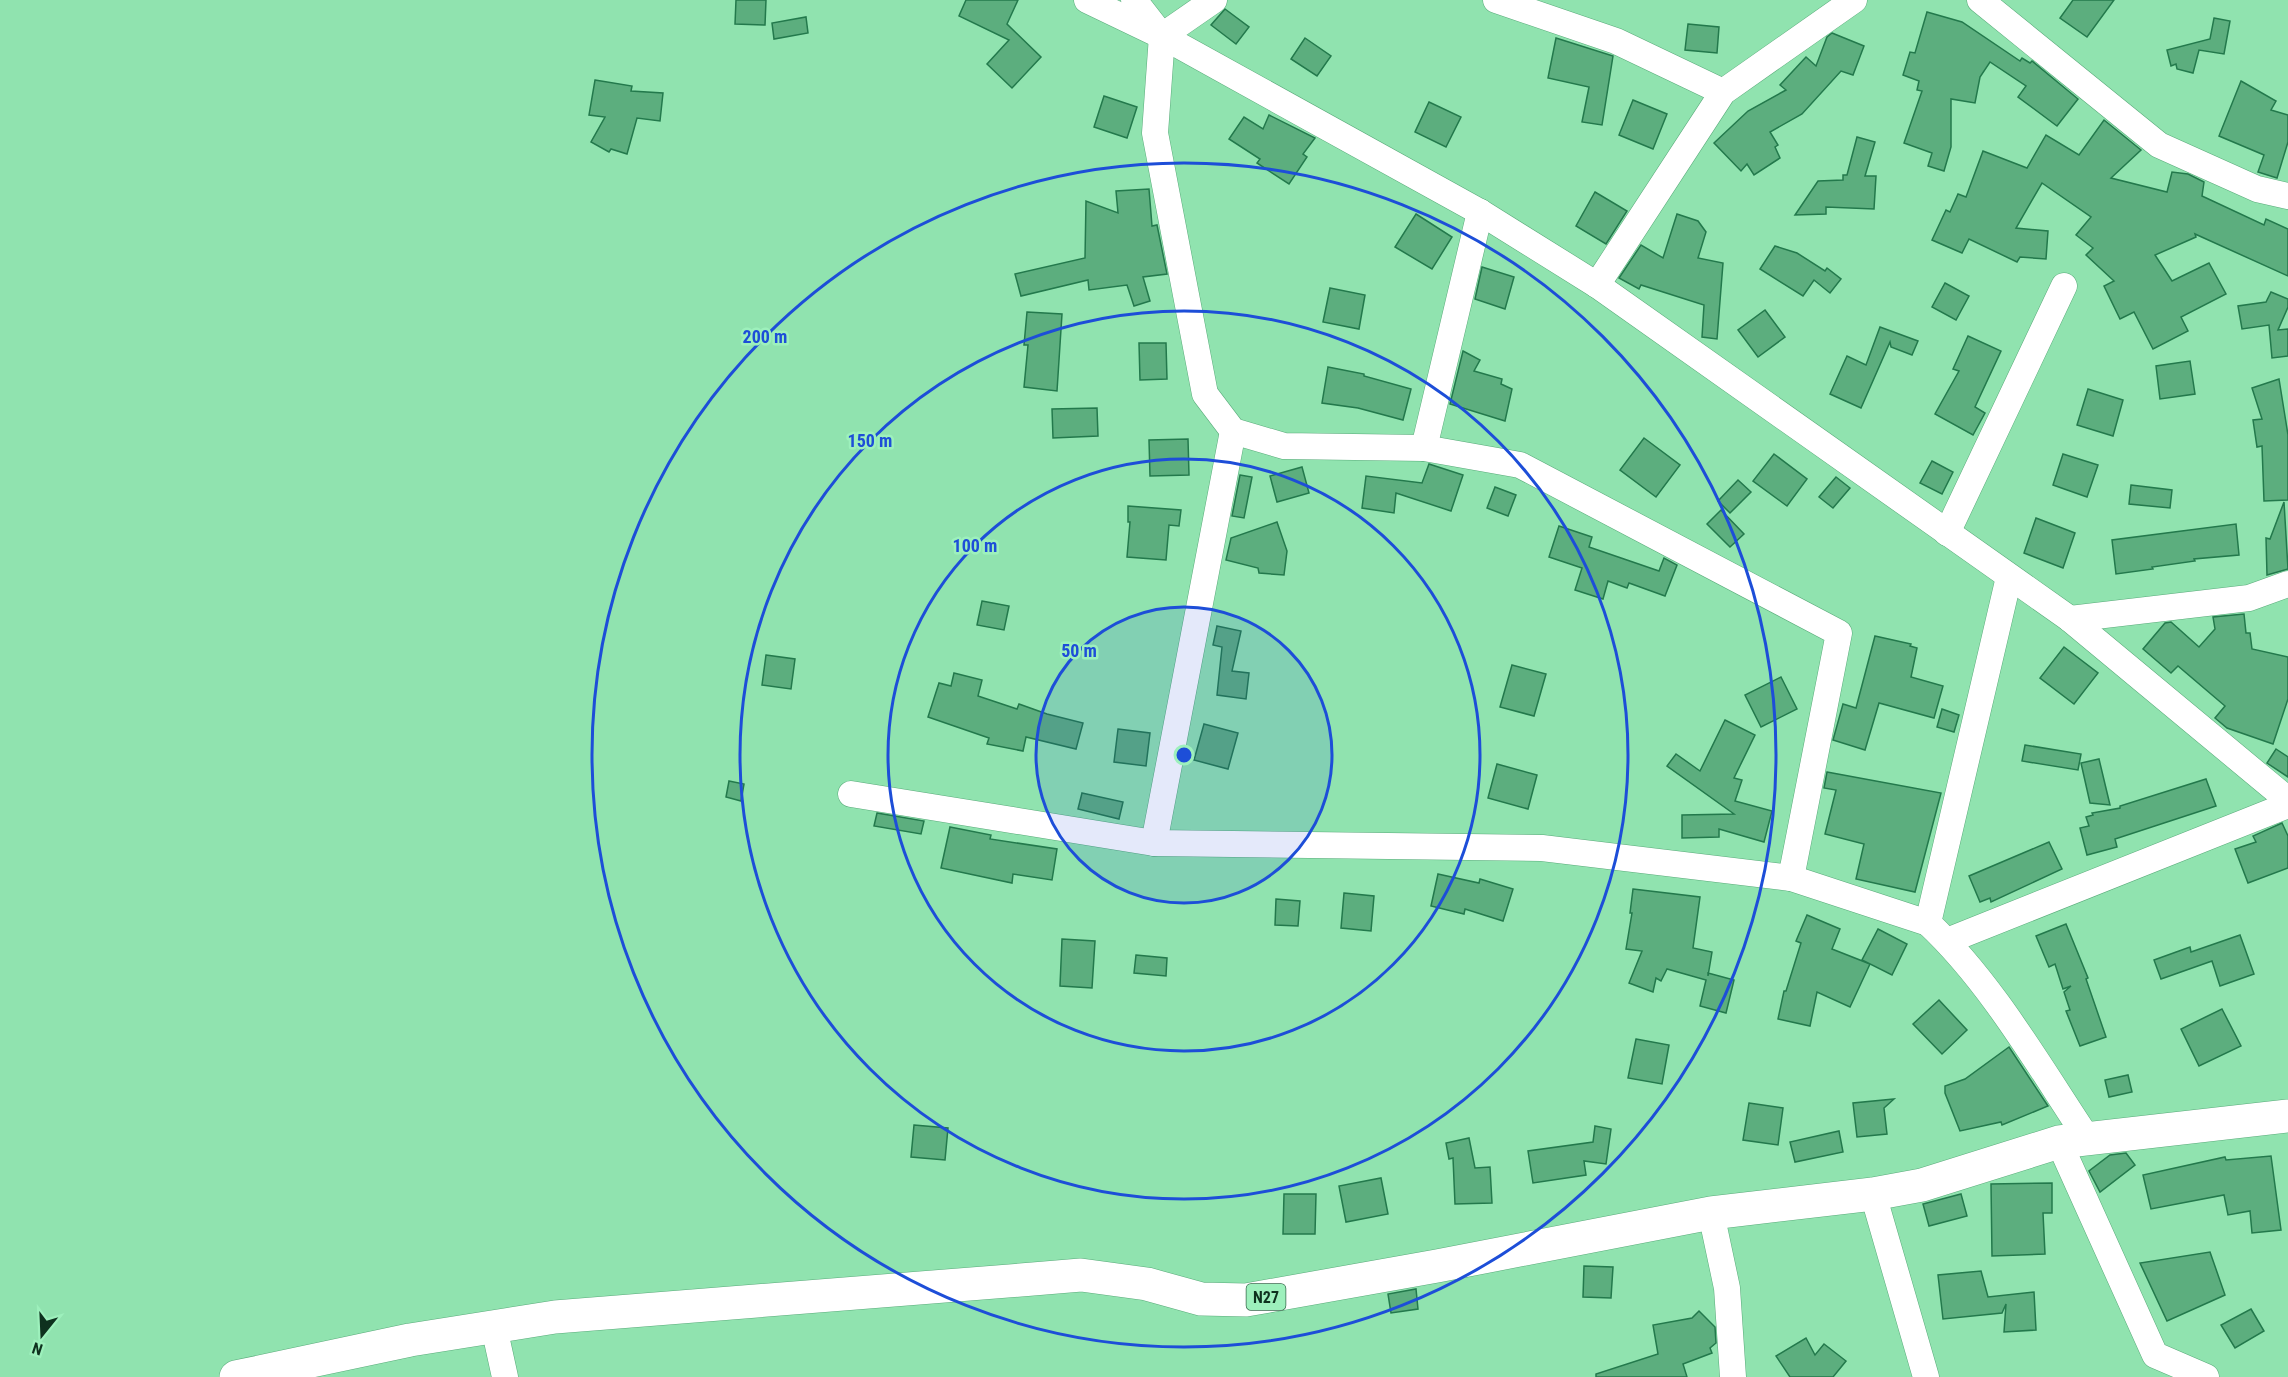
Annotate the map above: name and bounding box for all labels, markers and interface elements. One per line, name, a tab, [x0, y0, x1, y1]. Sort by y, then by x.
text: 200 m	[743, 326, 787, 347]
text: 150 m	[848, 430, 892, 451]
text: 100 m	[953, 535, 997, 556]
text: 50 m	[1061, 640, 1097, 661]
centre of rings	[1174, 745, 1194, 765]
road number: N27	[1246, 1284, 1286, 1310]
north arrow	[12, 1305, 72, 1365]
text: N	[30, 1338, 45, 1359]

